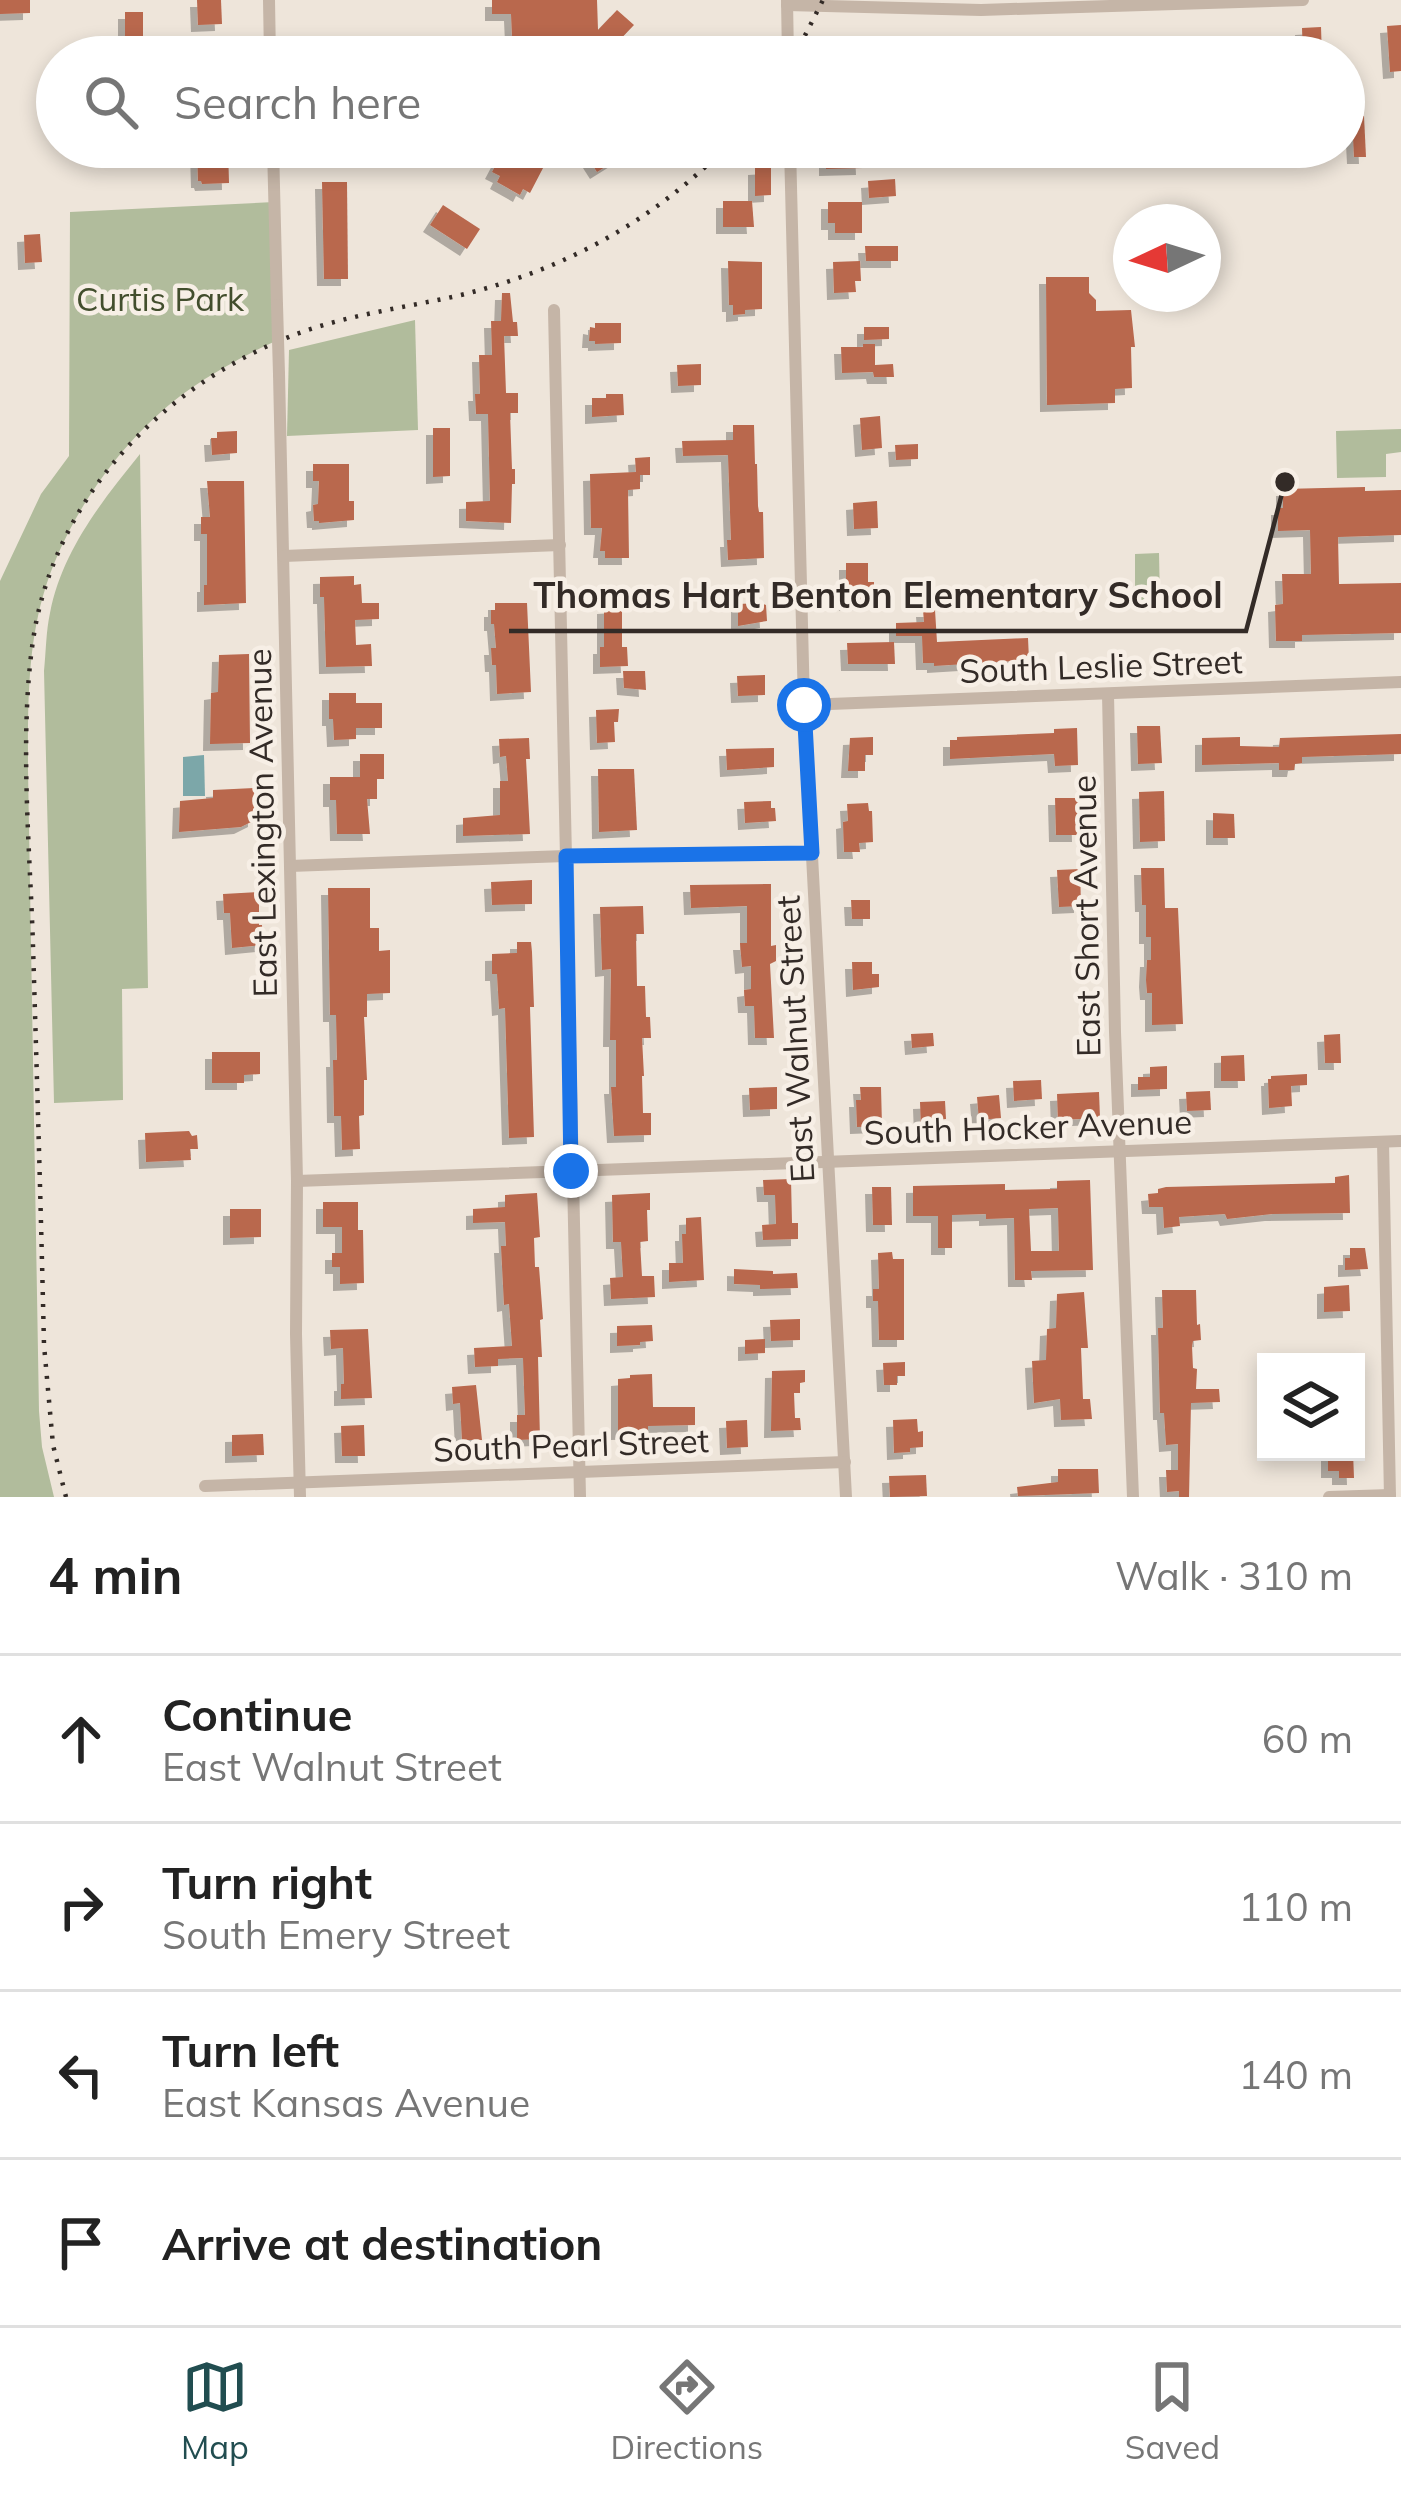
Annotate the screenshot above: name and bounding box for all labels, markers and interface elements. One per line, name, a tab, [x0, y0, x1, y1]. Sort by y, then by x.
search box	[36, 36, 1365, 168]
icon: search	[78, 69, 144, 135]
text: Search here	[174, 74, 421, 130]
north arrow	[1113, 204, 1221, 312]
park label: Curtis Park	[76, 278, 245, 319]
callout: Thomas Hart Benton Elementary School	[509, 559, 1246, 631]
text: Thomas Hart Benton Elementary School	[533, 572, 1223, 617]
street label: South Leslie Street	[959, 640, 1243, 691]
street label: East Lexington Avenue	[238, 648, 285, 998]
route start	[777, 678, 831, 732]
street label: East Short Avenue	[1063, 775, 1108, 1057]
street label: East Walnut Street	[767, 894, 822, 1184]
street label: South Hocker Avenue	[863, 1100, 1193, 1153]
route end	[544, 1144, 598, 1198]
map controls	[1257, 1353, 1365, 1461]
button: layers	[1257, 1353, 1365, 1461]
street label: South Pearl Street	[432, 1419, 710, 1470]
text: 4 min	[48, 1543, 183, 1607]
text: Walk · 310 m	[1115, 1551, 1353, 1600]
text: Continue	[162, 1686, 352, 1742]
icon: ahead	[48, 1706, 114, 1772]
text: 60 m	[1262, 1714, 1353, 1763]
text: East Walnut Street	[162, 1742, 502, 1791]
text: Turn right	[162, 1854, 372, 1910]
icon: right	[48, 1874, 114, 1940]
text: 110 m	[1238, 1882, 1353, 1931]
text: South Emery Street	[162, 1910, 510, 1959]
text: Turn left	[162, 2022, 339, 2078]
icon: left	[48, 2042, 114, 2108]
text: 140 m	[1238, 2050, 1353, 2099]
text: East Kansas Avenue	[162, 2078, 530, 2127]
icon: arrive	[48, 2210, 114, 2276]
text: Arrive at destination	[162, 2215, 602, 2271]
tab: Map	[181, 2354, 249, 2467]
tab: Directions	[611, 2354, 763, 2467]
tab: Saved	[1125, 2354, 1220, 2467]

